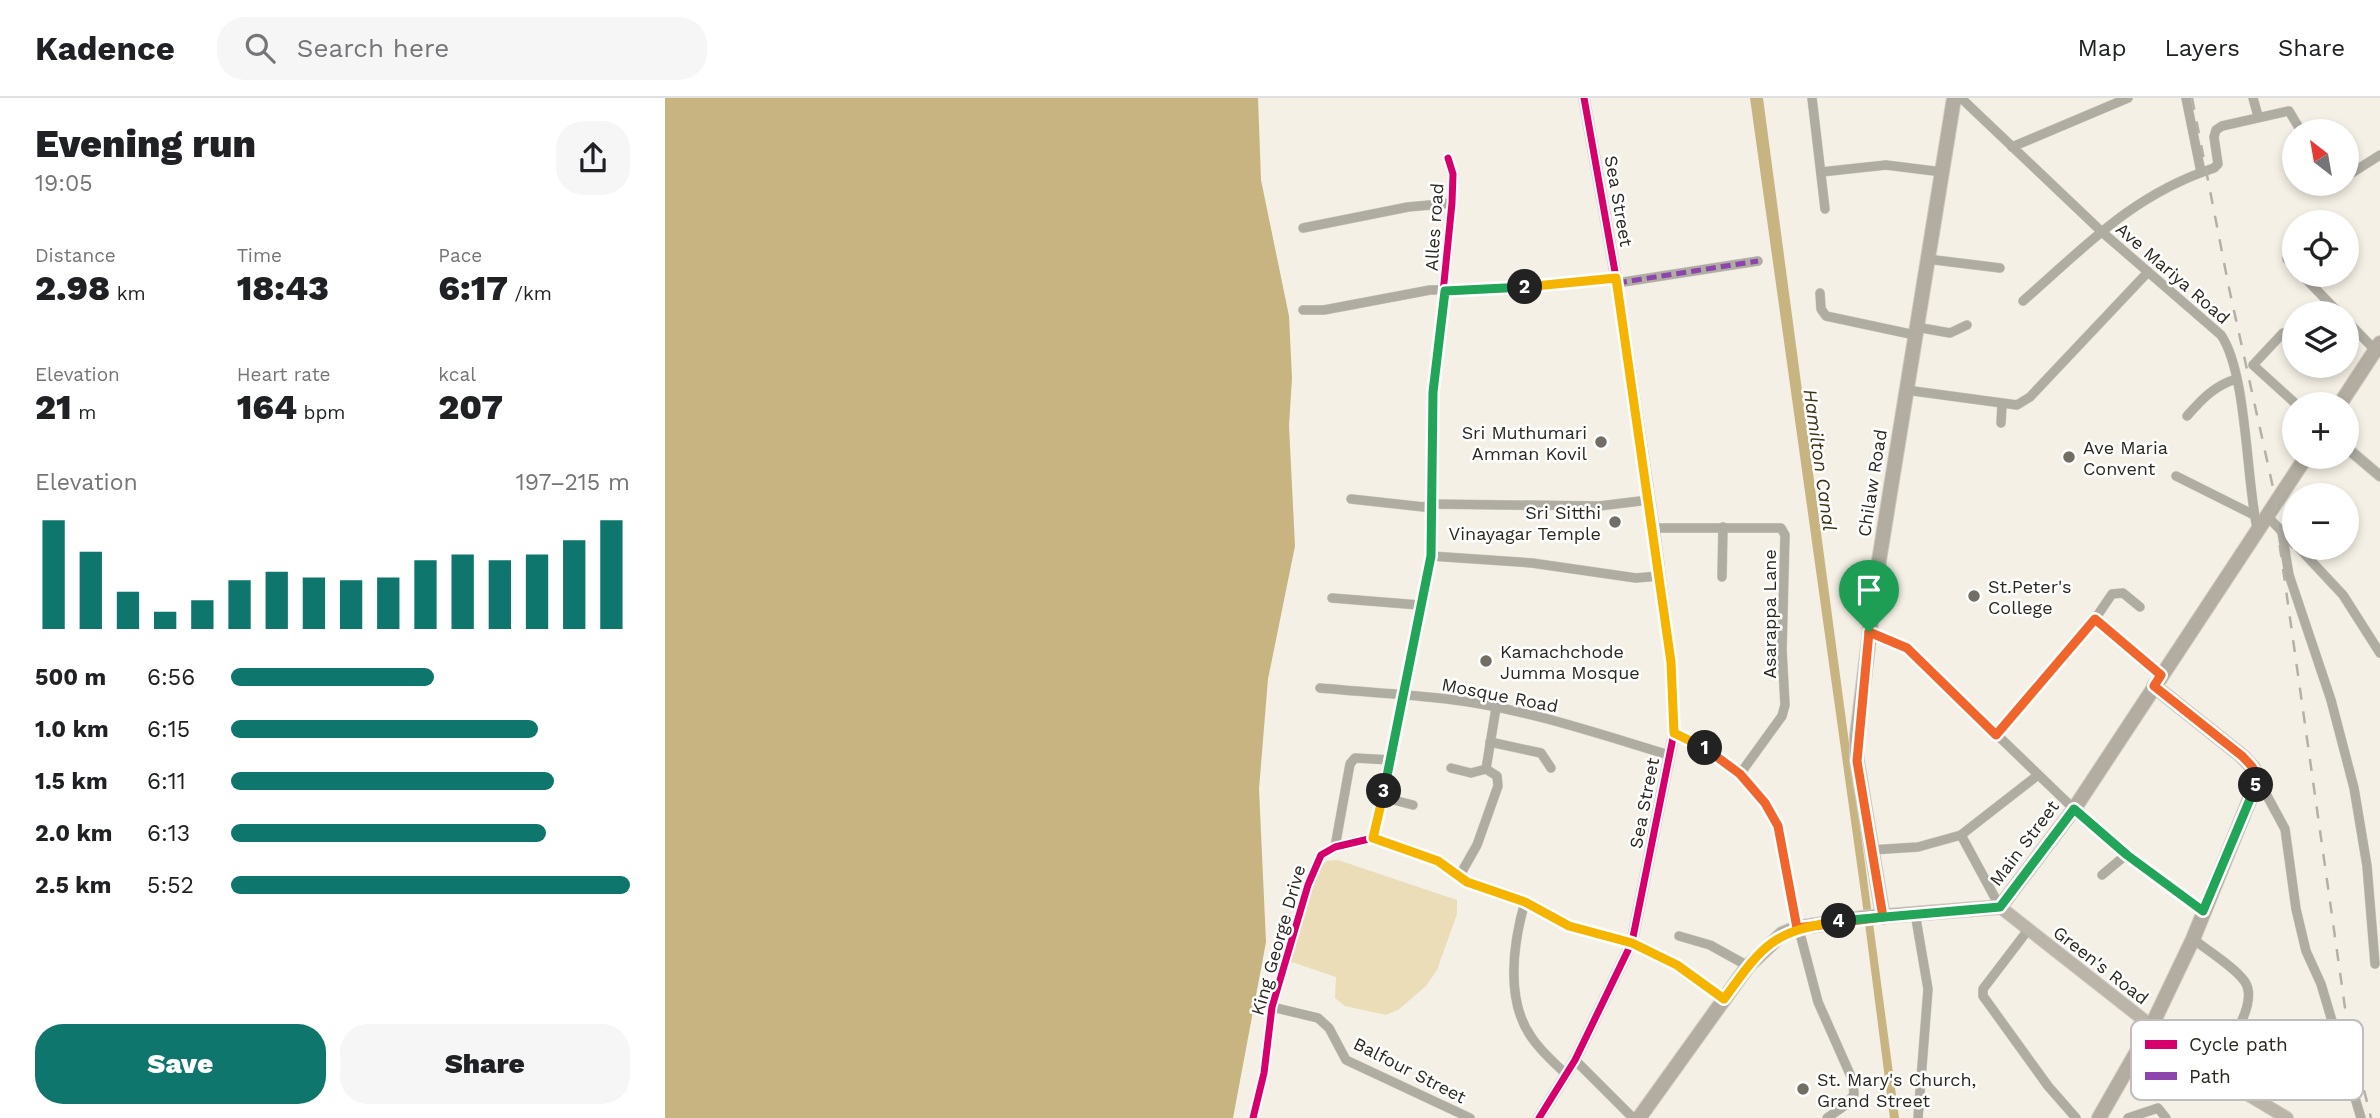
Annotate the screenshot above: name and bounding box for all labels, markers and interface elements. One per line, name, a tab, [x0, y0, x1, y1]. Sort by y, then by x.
search box	[217, 17, 707, 80]
text: Kadence	[35, 29, 175, 68]
icon: search	[241, 29, 279, 67]
text: Search here	[297, 33, 449, 63]
text: Map	[2078, 34, 2126, 62]
text: Layers	[2164, 34, 2240, 62]
text: Share	[2278, 34, 2345, 62]
north arrow	[2282, 119, 2359, 196]
map controls	[2282, 119, 2359, 560]
button: share	[556, 121, 630, 195]
text: Evening run	[35, 122, 256, 166]
street label: Sea Street	[1601, 154, 1637, 249]
text: 19:05	[35, 170, 93, 197]
street label: Alles road	[1420, 182, 1448, 272]
button: locate	[2282, 210, 2359, 287]
street label: Ave Mariya Road	[2112, 218, 2234, 328]
text: Distance	[35, 244, 116, 267]
text: Time	[237, 244, 282, 267]
text: Pace	[438, 244, 482, 267]
text: 2.98	[35, 267, 110, 309]
text: 18:43	[237, 267, 329, 309]
text: 6:17	[438, 267, 508, 309]
pin: 2	[1507, 270, 1543, 304]
text: 2	[1519, 275, 1530, 298]
text: km	[110, 282, 146, 305]
text: /km	[508, 282, 552, 305]
button: layers	[2282, 301, 2359, 378]
text: Elevation	[35, 363, 120, 386]
text: Heart rate	[237, 363, 331, 386]
text: kcal	[438, 363, 476, 386]
text: 21	[35, 386, 72, 428]
text: 164	[237, 386, 297, 428]
text: 207	[438, 386, 503, 428]
water label: Hamilton Canal	[1799, 388, 1841, 533]
button: +	[2282, 392, 2359, 469]
text: m	[72, 401, 96, 424]
text: bpm	[297, 401, 345, 424]
place label: Sri Muthumari Amman Kovil	[1462, 422, 1587, 464]
street label: Chilaw Road	[1853, 428, 1891, 538]
marker: Sri Muthumari Amman Kovil	[1593, 434, 1609, 450]
place label: Ave Maria Convent	[2083, 437, 2168, 479]
marker: Ave Maria Convent	[2061, 449, 2077, 465]
text: Elevation	[35, 469, 138, 496]
text: 197–215 m	[516, 469, 630, 496]
button: −	[2282, 483, 2359, 560]
place label: Sri Sitthi Vinayagar Temple	[1449, 502, 1601, 544]
marker: Sri Sitthi Vinayagar Temple	[1607, 514, 1623, 530]
street label: Asarappa Lane	[1759, 549, 1780, 679]
pin	[1839, 560, 1899, 632]
icon: arrive	[1850, 571, 1888, 609]
place label: St.Peter's College	[1988, 576, 2072, 618]
marker: St.Peter's College	[1966, 588, 1982, 604]
place label: Kamachchode Jumma Mosque	[1500, 641, 1640, 683]
marker: Kamachchode Jumma Mosque	[1478, 653, 1494, 669]
text: 500 m	[35, 664, 106, 691]
text: 6:56	[147, 664, 195, 691]
street label: Mosque Road	[1440, 673, 1560, 717]
text: 1.0 km	[35, 716, 109, 743]
text: 6:15	[147, 716, 190, 743]
pin: 1	[1688, 730, 1723, 766]
text: 1	[1700, 736, 1709, 759]
street label: Sea Street	[1625, 755, 1663, 850]
text: 1.5 km	[35, 768, 108, 795]
text: 6:11	[147, 768, 186, 795]
pin: 5	[2239, 768, 2273, 802]
text: 5	[2250, 773, 2261, 796]
pin: 3	[1367, 774, 1401, 808]
text: 3	[1378, 779, 1389, 802]
street label: Main Street	[1985, 796, 2063, 890]
text: 2.0 km	[35, 820, 113, 847]
text: 6:13	[147, 820, 190, 847]
street label: King George Drive	[1246, 862, 1310, 1018]
text: 2.5 km	[35, 872, 111, 899]
text: 5:52	[147, 872, 194, 899]
pin: 4	[1821, 904, 1857, 938]
text: 4	[1832, 909, 1845, 932]
street label: Green's Road	[2049, 921, 2153, 1009]
legend	[2131, 1020, 2363, 1100]
button: Save	[35, 1024, 326, 1104]
button: Share	[340, 1024, 630, 1104]
street label: Balfour Street	[1350, 1033, 1470, 1108]
text: Cycle path	[2189, 1033, 2288, 1056]
text: Path	[2189, 1065, 2231, 1088]
place label: St. Mary's Church, Grand Street	[1817, 1069, 1976, 1111]
marker: St. Mary's Church, Grand Street	[1795, 1081, 1811, 1097]

